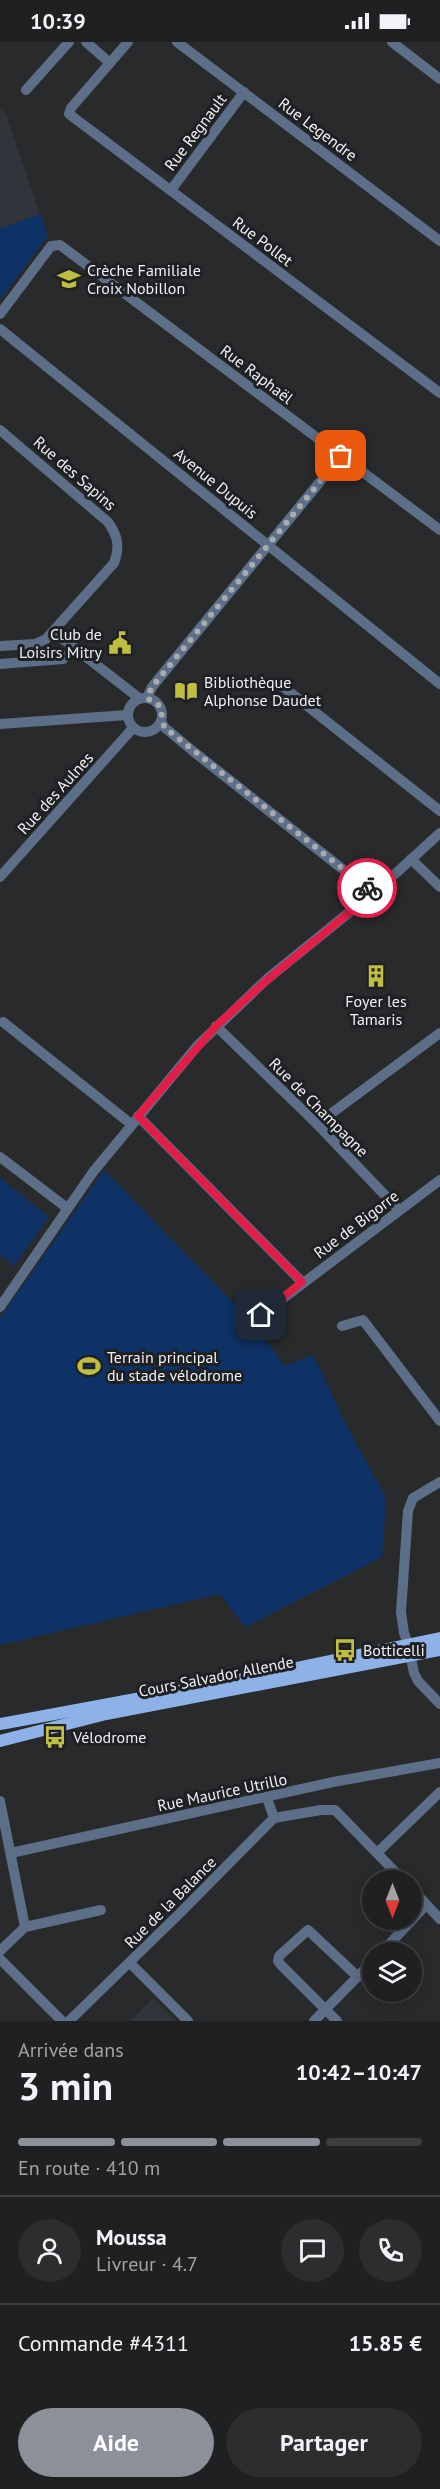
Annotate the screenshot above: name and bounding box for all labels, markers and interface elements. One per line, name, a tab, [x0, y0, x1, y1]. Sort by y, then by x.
text: 10:39	[30, 7, 86, 35]
street label: Rue Regnault	[160, 89, 231, 174]
street label: Rue Legendre	[275, 93, 361, 165]
street label: Rue Pollet	[229, 212, 298, 270]
place label: Crèche Familiale Croix Nobillon	[87, 260, 201, 298]
school or university icon: Crèche Familiale Croix Nobillon	[56, 266, 82, 292]
street label: Rue Raphaël	[217, 340, 298, 408]
pin	[315, 430, 366, 481]
street label: Rue des Sapins	[30, 432, 121, 515]
icon: bag	[324, 439, 357, 472]
street label: Avenue Dupuis	[170, 443, 262, 523]
place label: Club de Loisirs Mitry	[19, 624, 103, 662]
public building icon: Club de Loisirs Mitry	[107, 630, 133, 656]
place label: Bibliothèque Alphonse Daudet	[204, 672, 322, 710]
library icon: Bibliothèque Alphonse Daudet	[173, 678, 199, 704]
street label: Rue des Aulnes	[13, 748, 97, 838]
courier	[337, 858, 397, 918]
icon: bike	[351, 872, 384, 905]
building icon: Foyer les Tamaris	[363, 963, 389, 989]
place label: Foyer les Tamaris	[345, 991, 407, 1029]
street label: Rue de Champagne	[265, 1053, 373, 1161]
street label: Rue de Bigorre	[310, 1186, 402, 1262]
pin	[235, 1289, 286, 1340]
icon: home	[244, 1298, 277, 1331]
place label: Terrain principal du stade vélodrome	[107, 1347, 242, 1385]
sports icon: Terrain principal du stade vélodrome	[76, 1353, 102, 1379]
bus stop icon: Botticelli	[332, 1637, 358, 1663]
place label: Botticelli	[363, 1640, 425, 1660]
street label: Cours Salvador Allende	[137, 1651, 295, 1701]
bus stop icon: Vélodrome	[42, 1724, 68, 1750]
place label: Vélodrome	[72, 1727, 146, 1747]
street label: Rue Maurice Utrillo	[155, 1768, 289, 1816]
street label: Rue de la Balance	[120, 1852, 220, 1952]
north arrow	[362, 1870, 422, 1930]
map controls	[362, 1870, 422, 2002]
button: layers	[362, 1942, 422, 2002]
text: Arrivée dans	[18, 2037, 124, 2063]
text: 10:42–10:47	[296, 2058, 422, 2086]
text: 3 min	[18, 2060, 113, 2111]
text: En route · 410 m	[18, 2155, 160, 2181]
button: person	[18, 2219, 81, 2282]
button: chat	[281, 2219, 344, 2282]
button: phone	[359, 2219, 422, 2282]
text: Moussa	[96, 2223, 167, 2251]
text: Livreur · 4.7	[96, 2251, 198, 2277]
text: Commande #4311	[18, 2329, 189, 2357]
text: 15.85 €	[349, 2329, 422, 2357]
button: Aide	[18, 2408, 214, 2477]
button: Partager	[226, 2408, 422, 2477]

